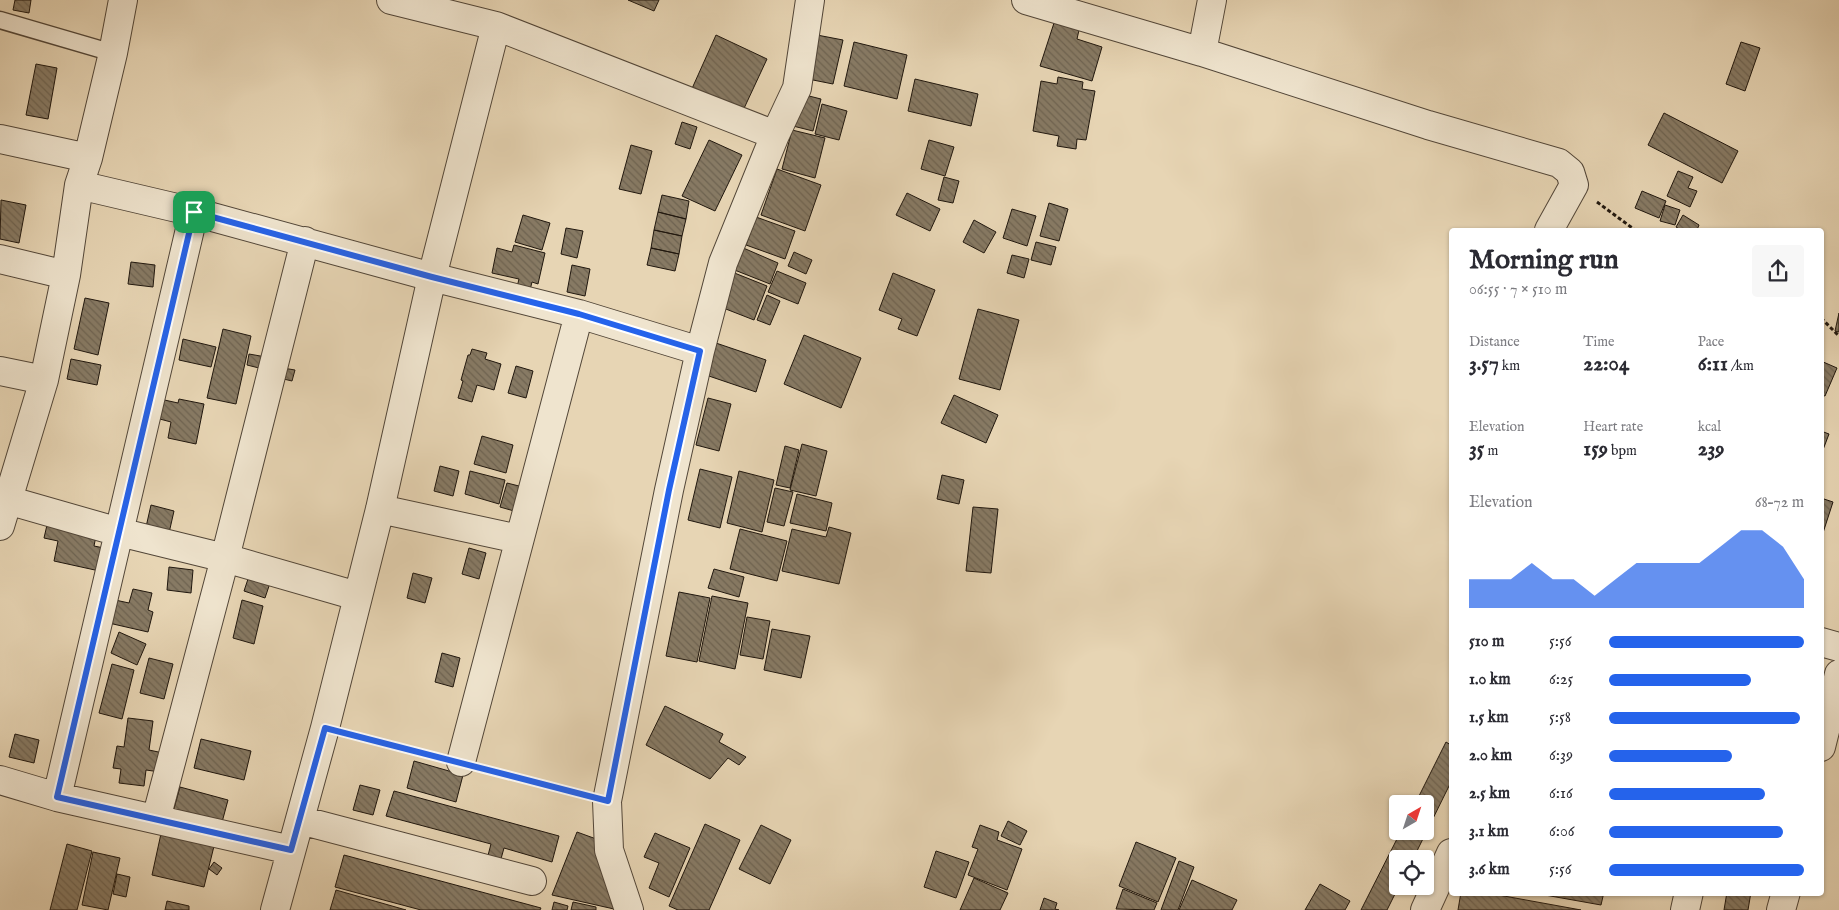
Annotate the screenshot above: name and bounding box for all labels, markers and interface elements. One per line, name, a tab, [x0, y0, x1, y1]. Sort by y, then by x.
pin	[173, 191, 215, 233]
icon: arrive	[180, 198, 208, 226]
text: Morning run	[1469, 243, 1619, 278]
button: share	[1752, 245, 1804, 297]
text: 06:55 · 7 × 510 m	[1469, 280, 1567, 300]
text: Distance	[1469, 333, 1520, 351]
text: Time	[1583, 333, 1614, 351]
text: Pace	[1698, 333, 1724, 351]
text: 3.57	[1469, 351, 1499, 378]
text: 22:04	[1583, 351, 1629, 378]
text: 6:11	[1698, 351, 1728, 378]
text: km	[1499, 357, 1520, 375]
text: /km	[1728, 357, 1754, 375]
text: Elevation	[1469, 418, 1525, 436]
text: Heart rate	[1583, 418, 1643, 436]
text: kcal	[1698, 418, 1721, 436]
text: 35	[1469, 436, 1484, 463]
text: 159	[1583, 436, 1608, 463]
text: 239	[1698, 436, 1725, 463]
text: m	[1484, 442, 1498, 460]
text: bpm	[1608, 442, 1637, 460]
text: Elevation	[1469, 493, 1532, 513]
text: 68–72 m	[1755, 493, 1804, 513]
text: 510 m	[1469, 632, 1504, 652]
text: 5:56	[1549, 632, 1572, 652]
text: 1.0 km	[1469, 670, 1511, 690]
text: 6:25	[1549, 670, 1573, 690]
text: 1.5 km	[1469, 708, 1509, 728]
text: 5:58	[1549, 708, 1571, 728]
text: 2.0 km	[1469, 746, 1512, 766]
text: 6:39	[1549, 746, 1573, 766]
text: 2.5 km	[1469, 784, 1510, 804]
text: 6:16	[1549, 784, 1573, 804]
north arrow	[1389, 795, 1434, 840]
map controls	[1389, 795, 1434, 895]
text: 3.1 km	[1469, 822, 1509, 842]
text: 6:06	[1549, 822, 1575, 842]
button: locate	[1389, 850, 1434, 895]
text: 3.6 km	[1469, 860, 1510, 880]
text: 5:56	[1549, 860, 1572, 880]

